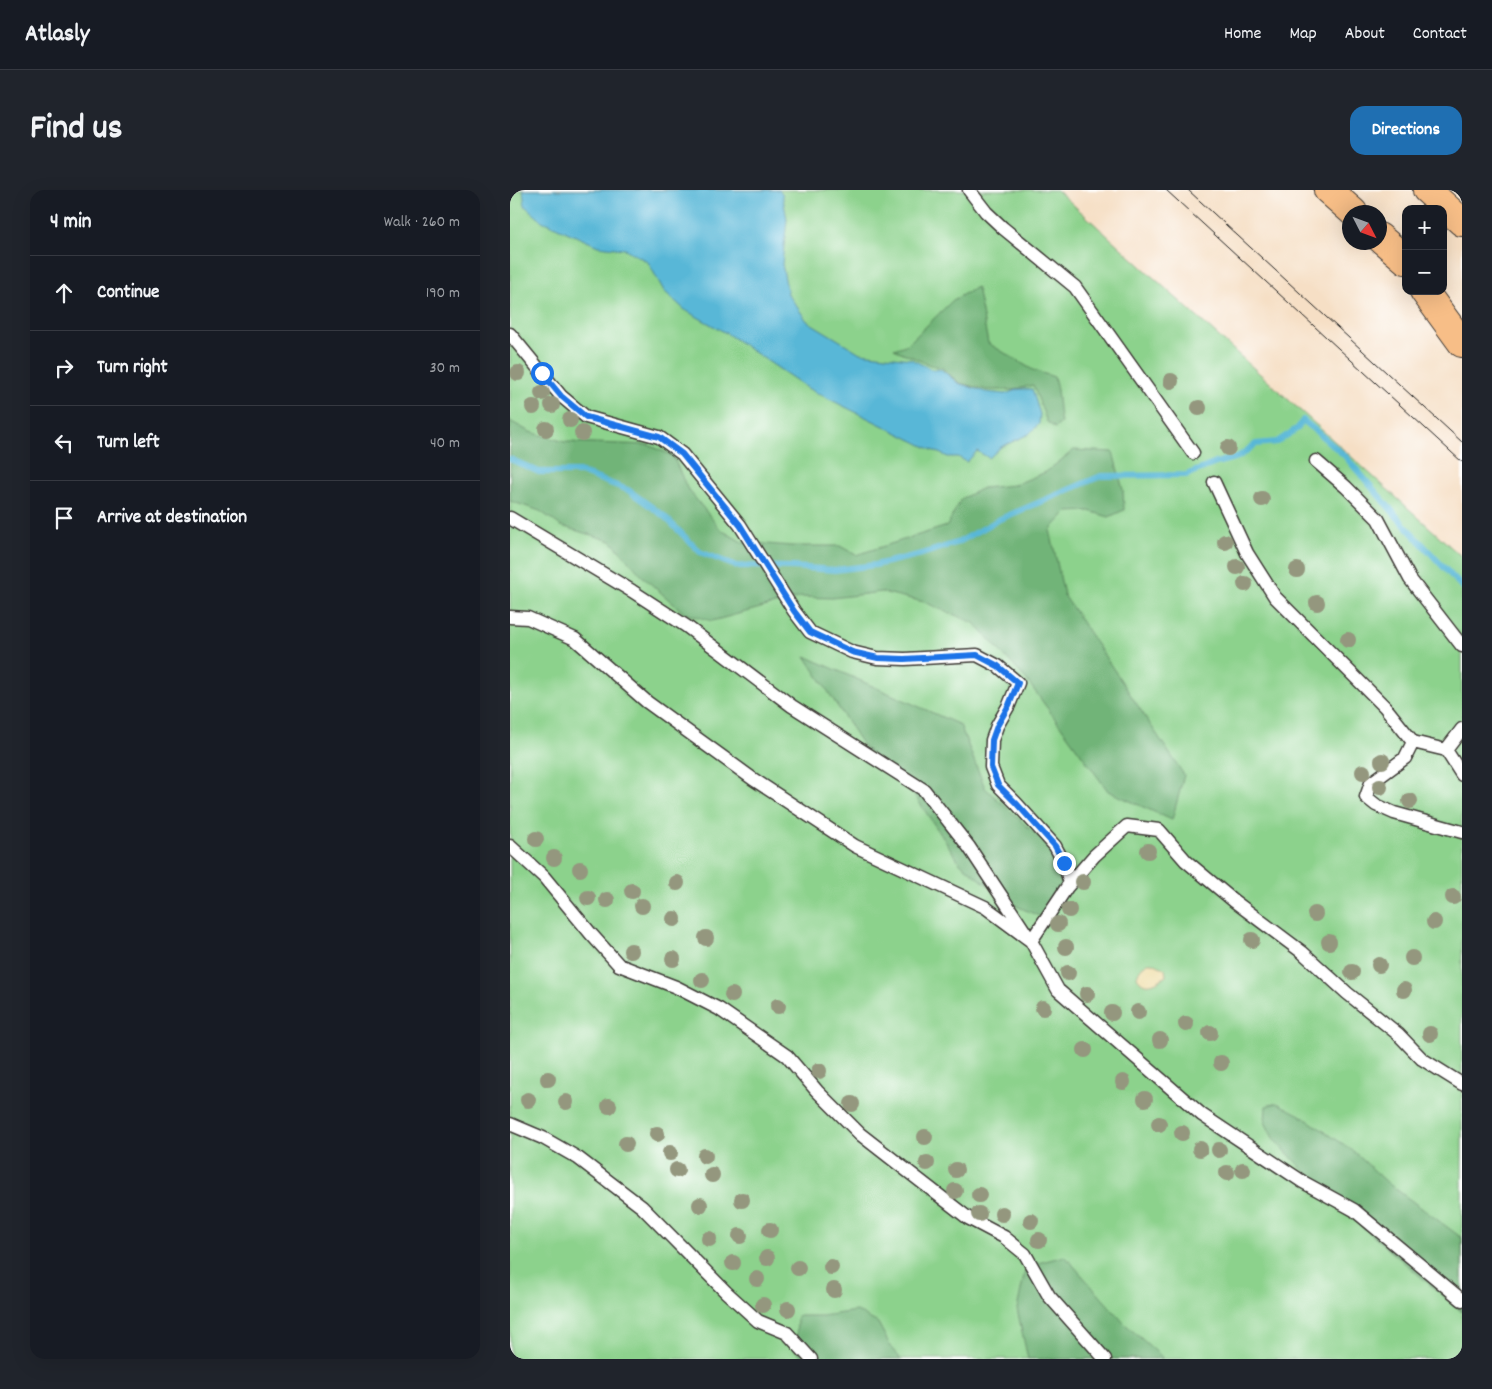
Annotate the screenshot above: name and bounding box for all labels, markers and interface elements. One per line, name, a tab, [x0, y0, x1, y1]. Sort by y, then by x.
text: Atlasly	[25, 18, 89, 52]
text: Home	[1224, 22, 1261, 47]
text: Map	[1289, 22, 1317, 47]
text: About	[1345, 22, 1385, 47]
text: Contact	[1413, 22, 1467, 47]
text: Find us	[30, 105, 122, 155]
button: Directions	[1350, 106, 1462, 155]
north arrow	[1342, 205, 1387, 250]
map controls	[1402, 205, 1447, 295]
button: +	[1402, 205, 1447, 250]
text: 4 min	[50, 208, 92, 238]
text: Walk · 260 m	[384, 211, 460, 234]
button: −	[1402, 250, 1447, 295]
icon: ahead	[50, 279, 78, 307]
text: Continue	[97, 280, 159, 307]
text: 190 m	[426, 282, 460, 305]
icon: right	[50, 354, 78, 382]
text: Turn right	[97, 355, 168, 382]
text: 30 m	[430, 357, 460, 380]
route start	[531, 362, 554, 385]
icon: left	[50, 429, 78, 457]
text: Turn left	[97, 430, 160, 457]
text: 40 m	[430, 432, 460, 455]
icon: arrive	[50, 504, 78, 532]
text: Arrive at destination	[97, 505, 247, 532]
route end	[1053, 852, 1076, 875]

